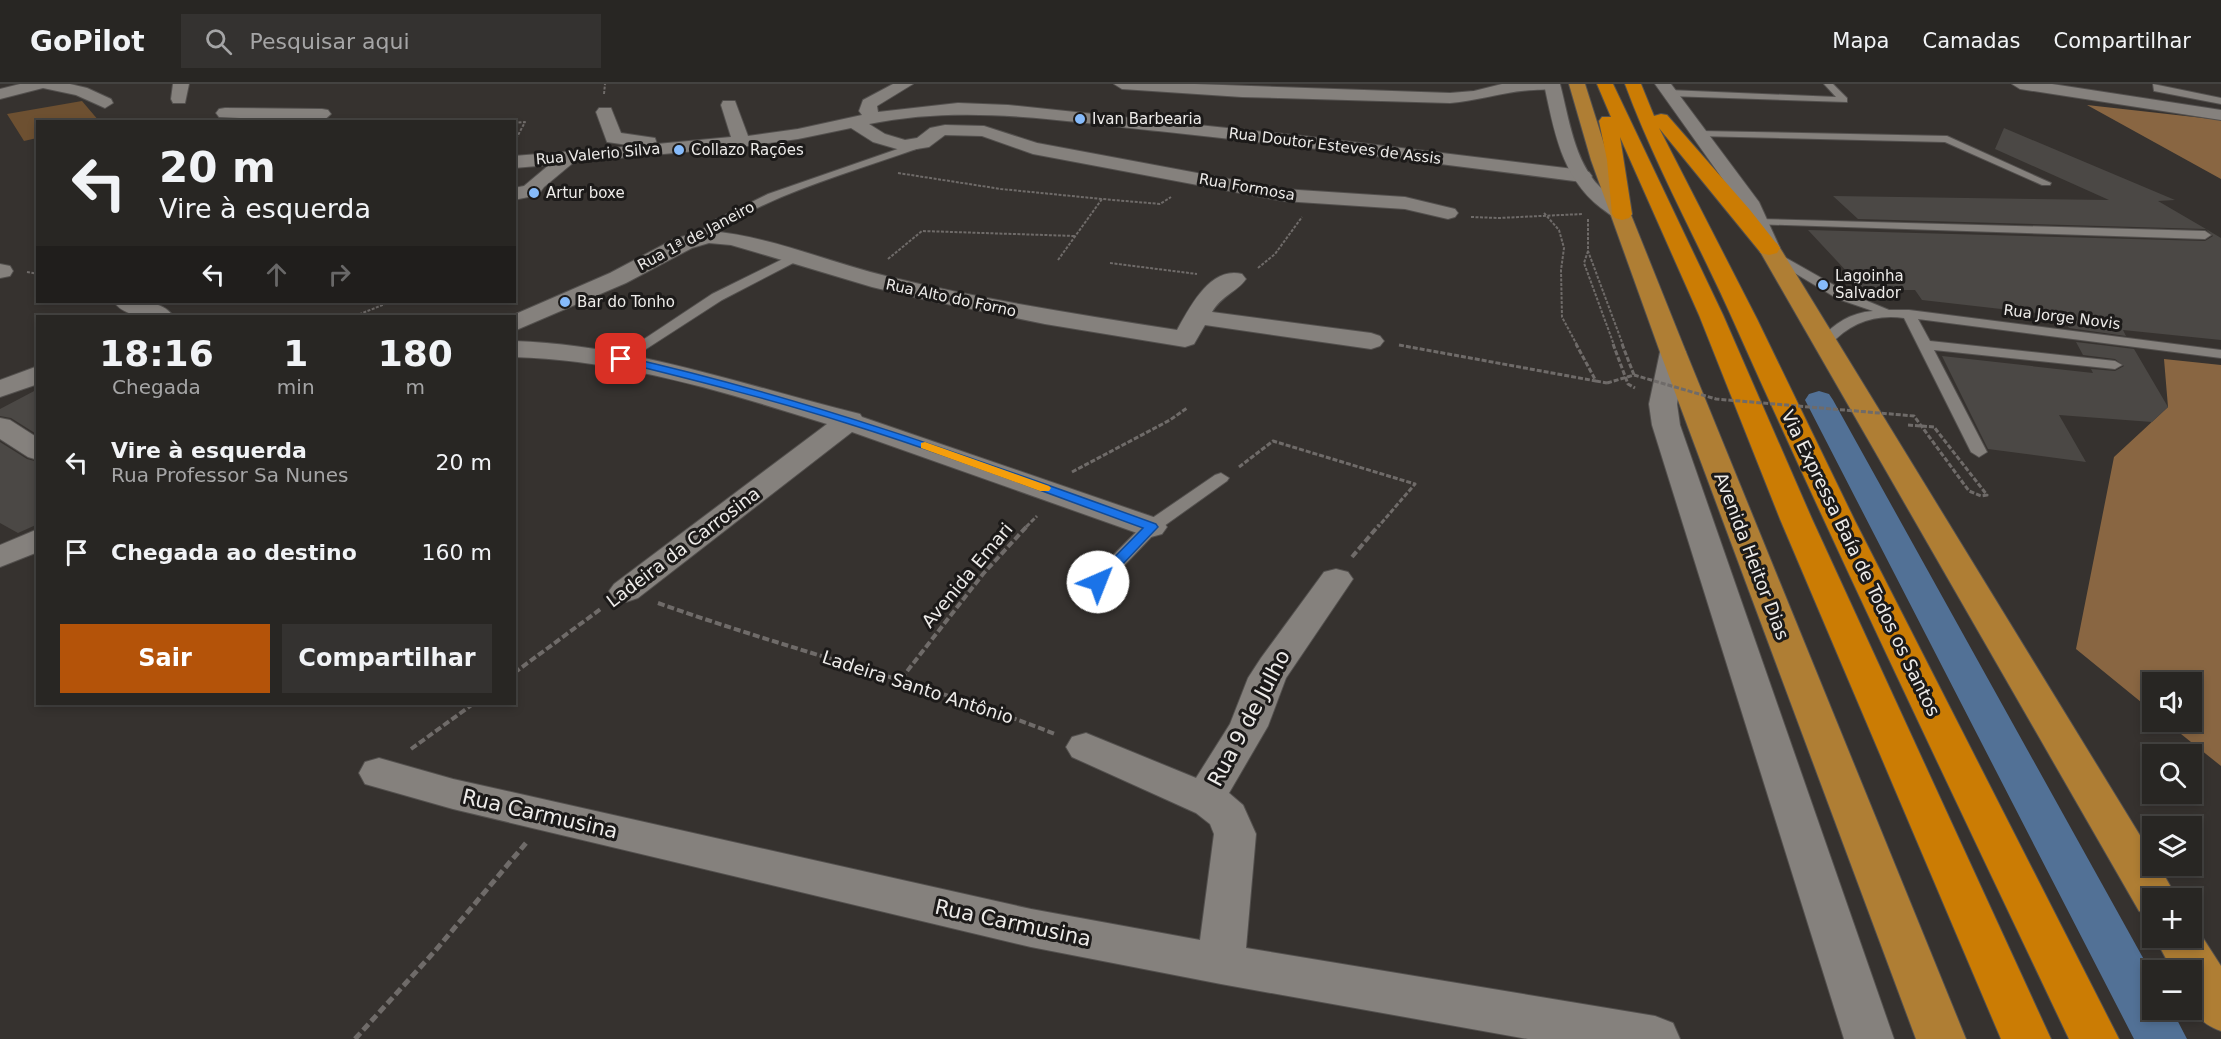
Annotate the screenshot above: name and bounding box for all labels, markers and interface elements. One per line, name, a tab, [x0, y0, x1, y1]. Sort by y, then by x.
search box	[181, 14, 601, 68]
text: GoPilot	[30, 25, 145, 58]
icon: search	[202, 25, 235, 58]
text: Pesquisar aqui	[250, 29, 410, 54]
text: Mapa	[1832, 29, 1889, 53]
text: Camadas	[1922, 29, 2020, 53]
text: Compartilhar	[2053, 29, 2191, 53]
place label: Ivan Barbearia	[1092, 110, 1202, 128]
marker: Ivan Barbearia	[1073, 112, 1087, 126]
street label: Rua Doutor Esteves de Assis	[1228, 124, 1442, 168]
street label: Rua Valerio Silva	[535, 140, 661, 168]
place label: Collazo Rações	[691, 141, 804, 159]
text: 20 m	[159, 143, 276, 192]
marker: Collazo Rações	[672, 143, 686, 157]
icon: left	[60, 144, 138, 222]
street label: Rua Formosa	[1198, 170, 1296, 204]
place label: Artur boxe	[546, 184, 625, 202]
marker: Artur boxe	[527, 186, 541, 200]
text: Vire à esquerda	[159, 193, 371, 224]
street label: Rua 1ª de Janeiro	[635, 198, 757, 274]
icon: left	[197, 258, 230, 291]
icon: ahead	[260, 258, 293, 291]
icon: right	[323, 258, 356, 291]
place label: Lagoinha Salvador	[1835, 267, 1904, 302]
street label: Rua Alto do Forno	[884, 275, 1018, 321]
marker: Lagoinha Salvador	[1816, 278, 1830, 292]
place label: Bar do Tonho	[577, 293, 675, 311]
marker: Bar do Tonho	[558, 295, 572, 309]
street label: Rua Jorge Novis	[2003, 301, 2122, 333]
text: 18:16	[99, 333, 214, 374]
text: 1	[283, 333, 308, 374]
text: 180	[378, 333, 453, 374]
pin	[595, 333, 646, 384]
icon: arrive	[604, 342, 637, 375]
text: Chegada	[112, 375, 201, 399]
text: min	[277, 375, 315, 399]
text: m	[406, 375, 425, 399]
street label: Via Expressa Baía de Todos os Santos	[1777, 407, 1945, 719]
text: Vire à esquerda	[111, 438, 307, 463]
icon: left	[60, 446, 93, 479]
text: 20 m	[436, 450, 492, 475]
text: Rua Professor Sa Nunes	[111, 463, 348, 487]
street label: Avenida Heitor Dias	[1710, 469, 1794, 643]
street label: Ladeira da Carrosina	[602, 483, 764, 611]
street label: Avenida Emari	[917, 518, 1017, 632]
icon: arrive	[60, 536, 93, 569]
text: Chegada ao destino	[111, 540, 357, 565]
text: 160 m	[422, 540, 492, 565]
position arrow	[1066, 550, 1130, 614]
button: Sair	[60, 624, 270, 693]
button: Compartilhar	[282, 624, 492, 693]
street label: Ladeira Santo Antônio	[820, 646, 1016, 728]
street label: Rua 9 de Julho	[1203, 646, 1295, 790]
map controls	[2142, 672, 2202, 1020]
button: sound	[2142, 672, 2202, 732]
button: search	[2142, 744, 2202, 804]
street label: Rua Carmusina	[460, 784, 620, 844]
button: layers	[2142, 816, 2202, 876]
button: +	[2142, 888, 2202, 948]
street label: Rua Carmusina	[933, 895, 1093, 951]
button: −	[2142, 960, 2202, 1020]

